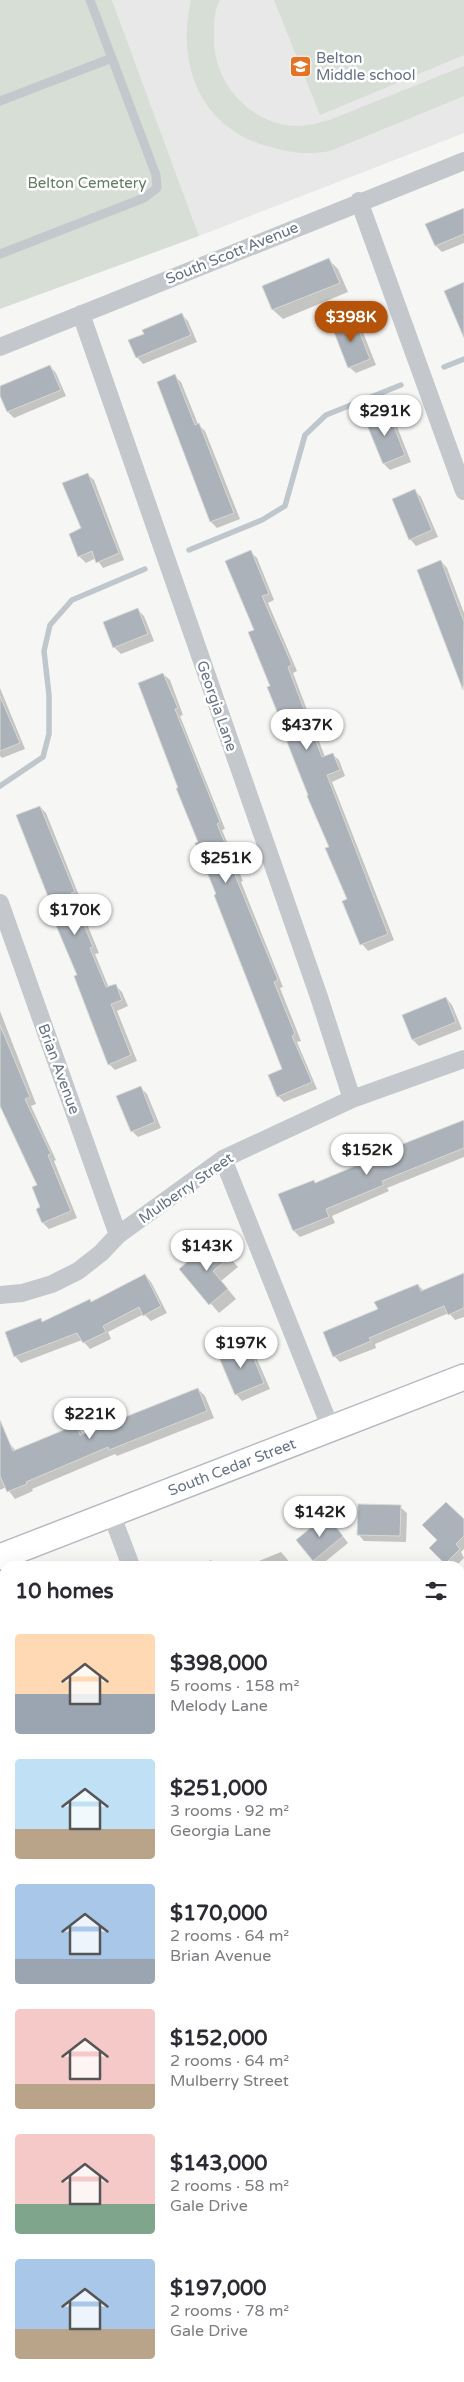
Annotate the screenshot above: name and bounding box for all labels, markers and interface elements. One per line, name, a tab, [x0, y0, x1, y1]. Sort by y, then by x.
place label: Belton Middle school	[316, 49, 415, 84]
school or university icon: Belton Middle school	[288, 55, 312, 79]
park label: Belton Cemetery	[27, 174, 147, 192]
street label: South Scott Avenue	[163, 218, 301, 288]
pin: $398K	[316, 300, 386, 343]
text: $398K	[326, 307, 376, 327]
pin: $291K	[350, 394, 420, 437]
text: $291K	[360, 401, 410, 421]
street label: Georgia Lane	[193, 658, 241, 754]
pin: $437K	[272, 708, 342, 751]
text: $437K	[282, 715, 332, 735]
pin: $251K	[191, 842, 261, 884]
text: $251K	[201, 848, 251, 868]
pin: $170K	[40, 894, 110, 936]
text: $170K	[50, 900, 100, 920]
street label: Brian Avenue	[34, 1021, 84, 1117]
pin: $152K	[332, 1134, 402, 1176]
text: $152K	[342, 1140, 392, 1160]
street label: Mulberry Street	[135, 1149, 237, 1227]
pin: $143K	[172, 1230, 242, 1272]
text: $143K	[182, 1236, 232, 1256]
pin: $197K	[206, 1326, 276, 1369]
text: $197K	[216, 1333, 266, 1353]
pin: $221K	[55, 1398, 125, 1440]
text: $221K	[65, 1404, 115, 1424]
street label: South Cedar Street	[166, 1434, 299, 1500]
pin: $142K	[285, 1496, 355, 1538]
text: $142K	[295, 1502, 345, 1522]
icon: filters	[422, 1577, 450, 1605]
text: 10 homes	[15, 1579, 114, 1604]
text: $398,000	[170, 1651, 268, 1676]
icon: home	[55, 1654, 115, 1714]
text: 5 rooms · 158 m²	[170, 1676, 299, 1696]
text: Melody Lane	[170, 1696, 268, 1716]
text: $251,000	[170, 1776, 268, 1801]
icon: home	[55, 1779, 115, 1839]
text: 3 rooms · 92 m²	[170, 1801, 289, 1821]
text: Georgia Lane	[170, 1821, 271, 1841]
text: $170,000	[170, 1901, 268, 1926]
icon: home	[55, 1904, 115, 1964]
text: 2 rooms · 64 m²	[170, 1926, 289, 1946]
text: Brian Avenue	[170, 1946, 271, 1966]
text: $152,000	[170, 2026, 268, 2051]
icon: home	[55, 2029, 115, 2089]
text: 2 rooms · 64 m²	[170, 2051, 289, 2071]
text: Mulberry Street	[170, 2071, 289, 2091]
text: $143,000	[170, 2151, 268, 2176]
icon: home	[55, 2154, 115, 2214]
text: 2 rooms · 58 m²	[170, 2176, 289, 2196]
text: Gale Drive	[170, 2196, 248, 2216]
text: $197,000	[170, 2276, 266, 2301]
icon: home	[55, 2279, 115, 2339]
text: 2 rooms · 78 m²	[170, 2301, 289, 2321]
text: Gale Drive	[170, 2321, 248, 2341]

